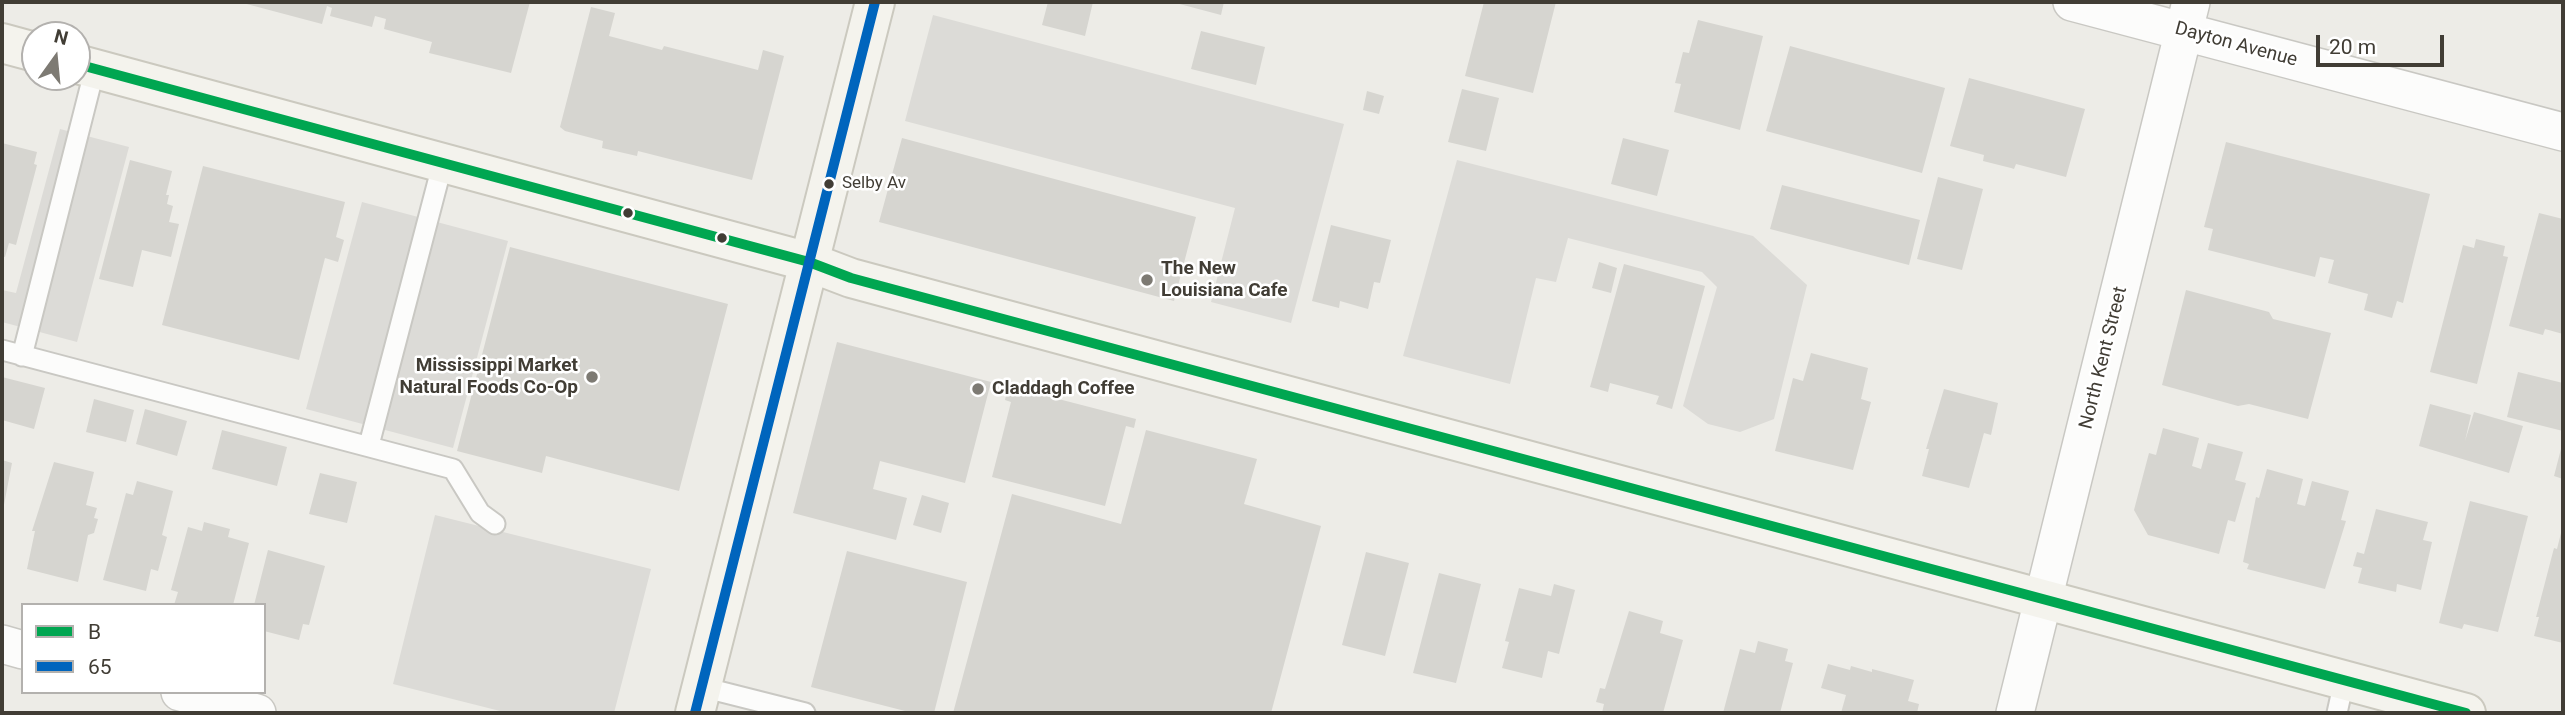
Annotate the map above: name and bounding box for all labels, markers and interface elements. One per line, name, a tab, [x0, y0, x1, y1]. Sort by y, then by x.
street label: Dayton Avenue	[2172, 18, 2300, 72]
north arrow	[21, 21, 91, 91]
scale bar	[2320, 21, 2448, 65]
text: N	[52, 24, 70, 50]
text: 20 m	[2329, 35, 2376, 59]
place label: Selby Av	[842, 174, 906, 194]
marker: Selby Av	[822, 177, 836, 191]
unlabelled marker	[621, 206, 635, 220]
unlabelled marker	[715, 231, 729, 245]
place label: The New Louisiana Cafe	[1161, 258, 1288, 302]
marker: The New Louisiana Cafe	[1139, 272, 1155, 288]
street label: North Kent Street	[2075, 284, 2133, 432]
place label: Mississippi Market Natural Foods Co-Op	[399, 355, 578, 399]
marker: Mississippi Market Natural Foods Co-Op	[584, 369, 600, 385]
place label: Claddagh Coffee	[992, 378, 1134, 400]
marker: Claddagh Coffee	[970, 381, 986, 397]
legend	[21, 603, 266, 694]
text: B	[88, 620, 101, 644]
text: 65	[88, 655, 112, 679]

